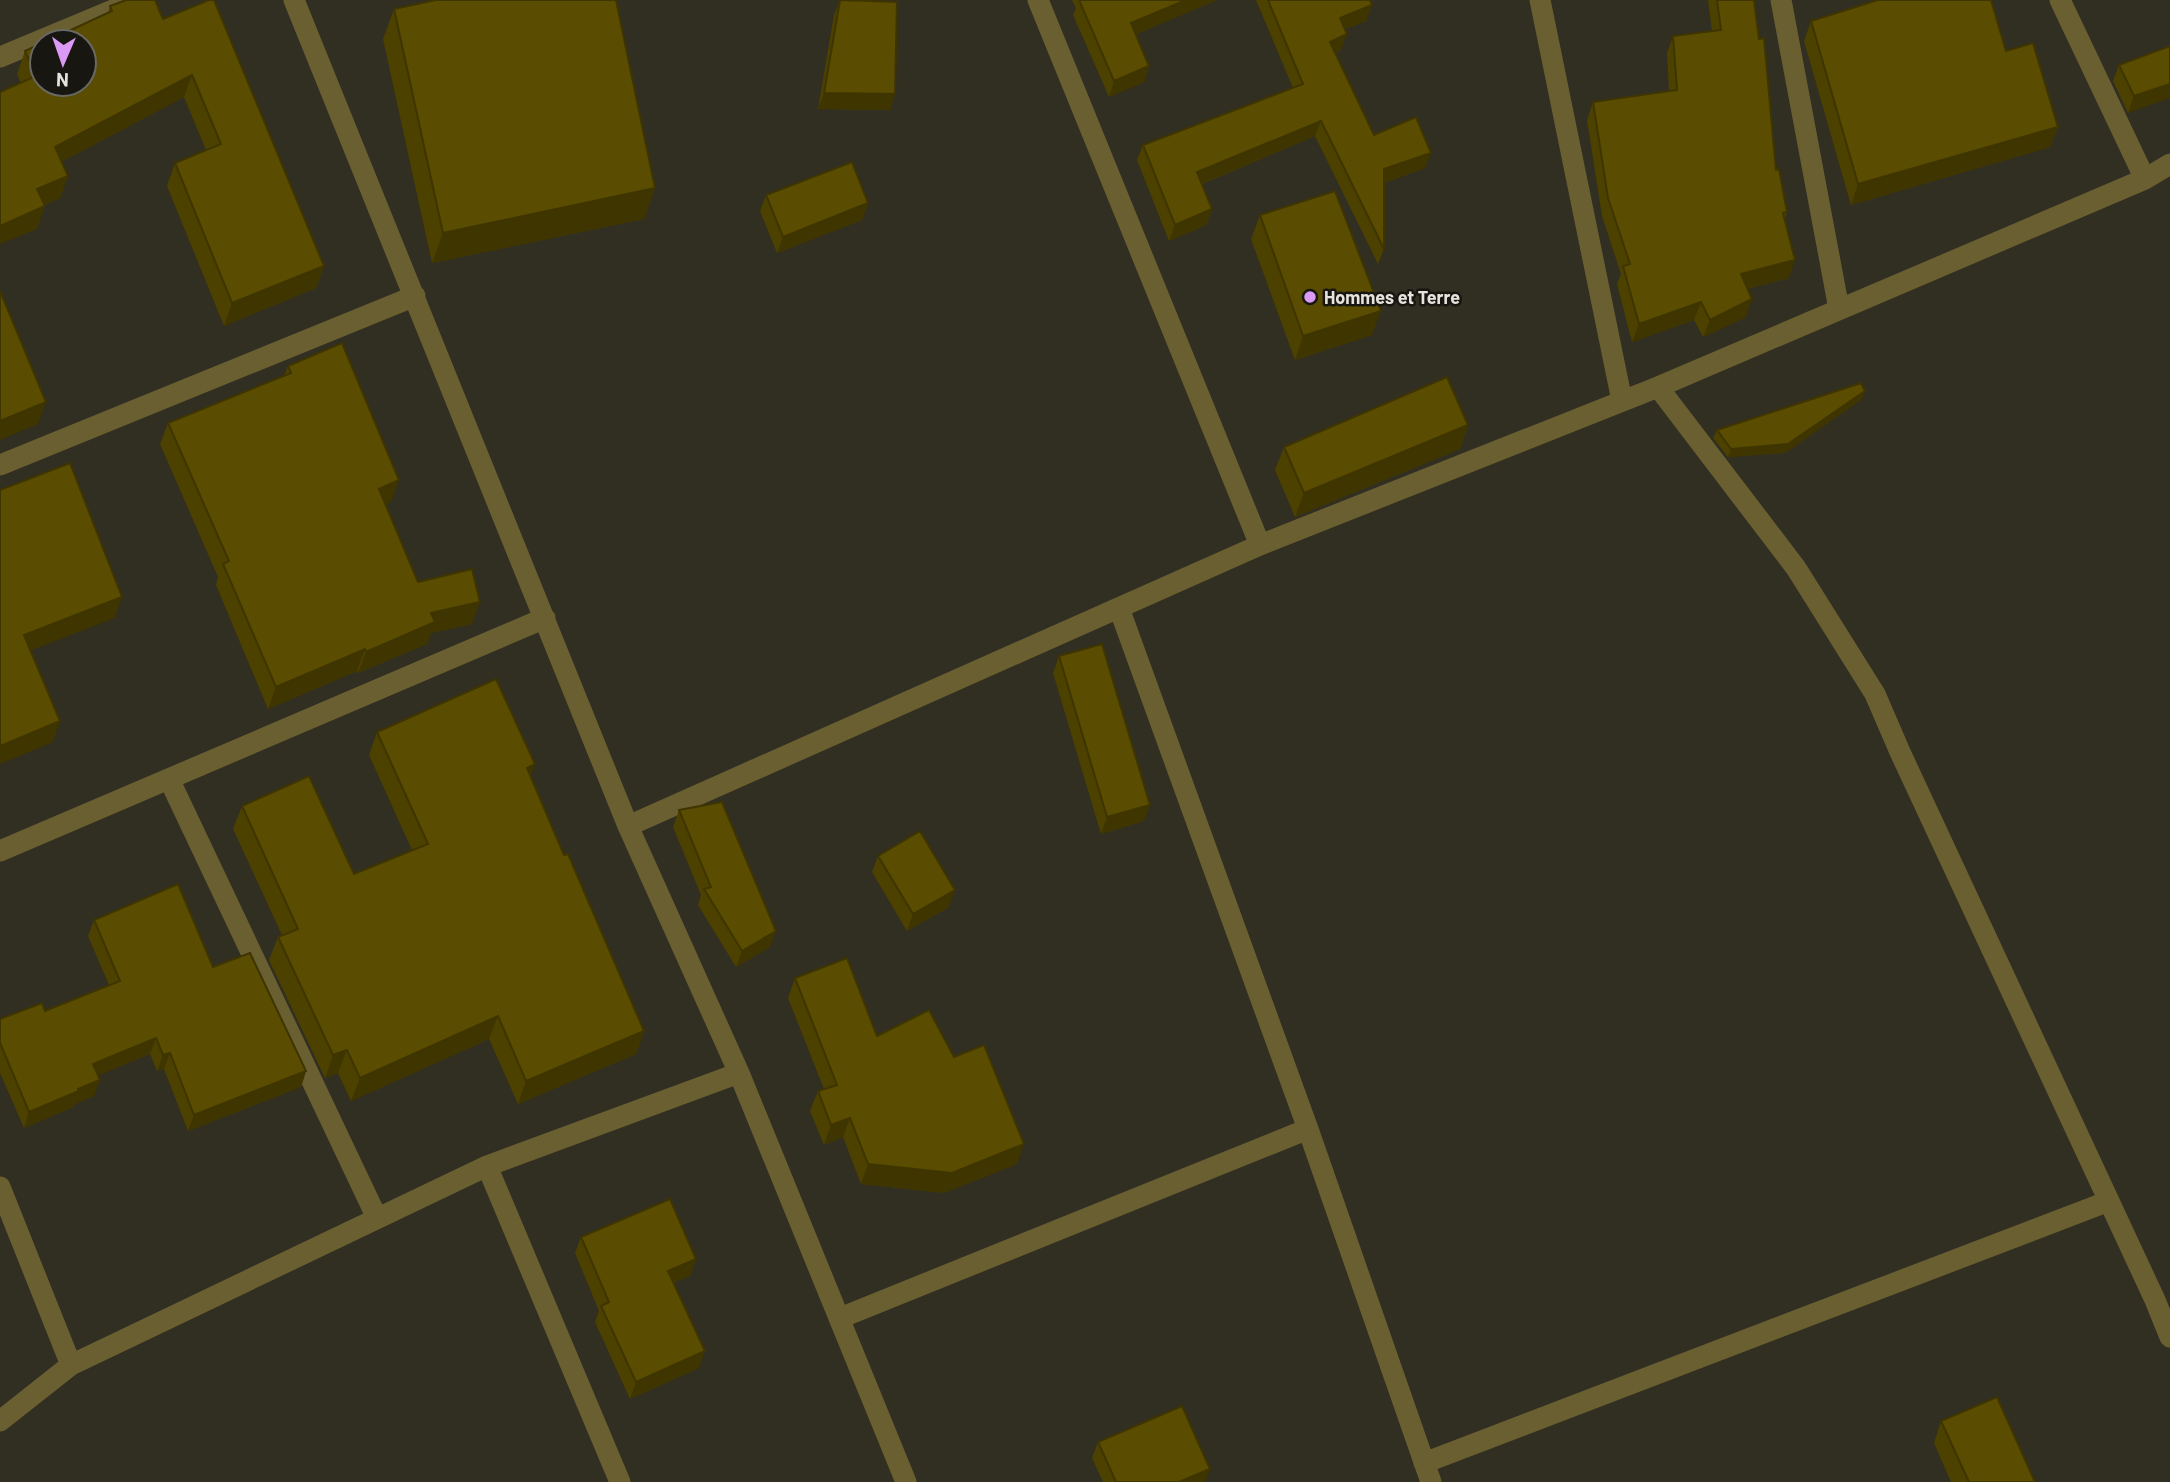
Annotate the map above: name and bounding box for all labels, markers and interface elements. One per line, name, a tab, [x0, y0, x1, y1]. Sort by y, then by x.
north arrow	[28, 28, 98, 98]
text: N	[56, 69, 69, 92]
place label: Hommes et Terre	[1324, 286, 1460, 308]
marker: Hommes et Terre	[1302, 289, 1318, 305]

